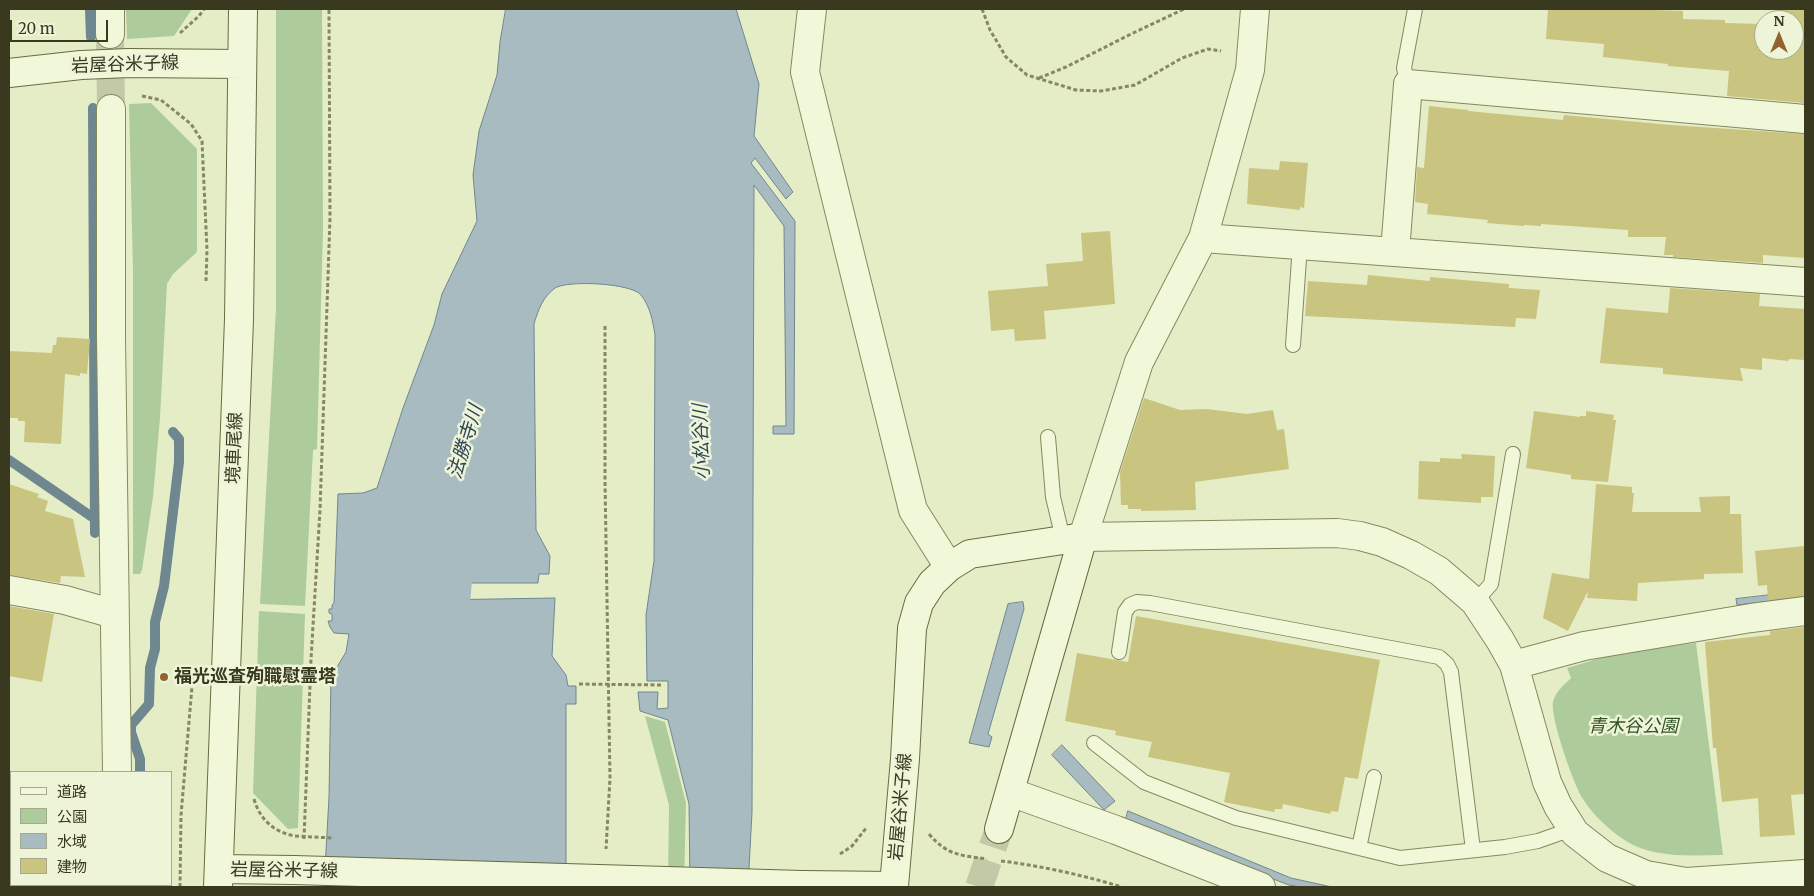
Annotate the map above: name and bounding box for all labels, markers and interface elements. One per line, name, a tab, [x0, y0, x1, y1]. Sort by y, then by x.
scale bar	[12, 10, 110, 42]
north arrow	[1754, 10, 1804, 60]
text: N	[1773, 12, 1785, 30]
text: 20 m	[18, 19, 55, 38]
street label: 岩屋谷米子線	[71, 52, 179, 78]
water label: 法勝寺川	[444, 402, 488, 482]
water label: 小松谷川	[689, 404, 715, 480]
street label: 境車尾線	[223, 412, 247, 484]
place label: 福光巡査殉職慰霊塔	[174, 666, 336, 688]
marker: 福光巡査殉職慰霊塔	[158, 671, 170, 683]
park label: 青木谷公園	[1588, 716, 1678, 738]
street label: 岩屋谷米子線	[886, 752, 916, 862]
legend	[10, 771, 172, 886]
text: 道路	[57, 782, 87, 801]
text: 公園	[57, 807, 87, 826]
text: 水域	[57, 832, 87, 851]
text: 建物	[57, 857, 87, 876]
street label: 岩屋谷米子線	[230, 859, 338, 883]

